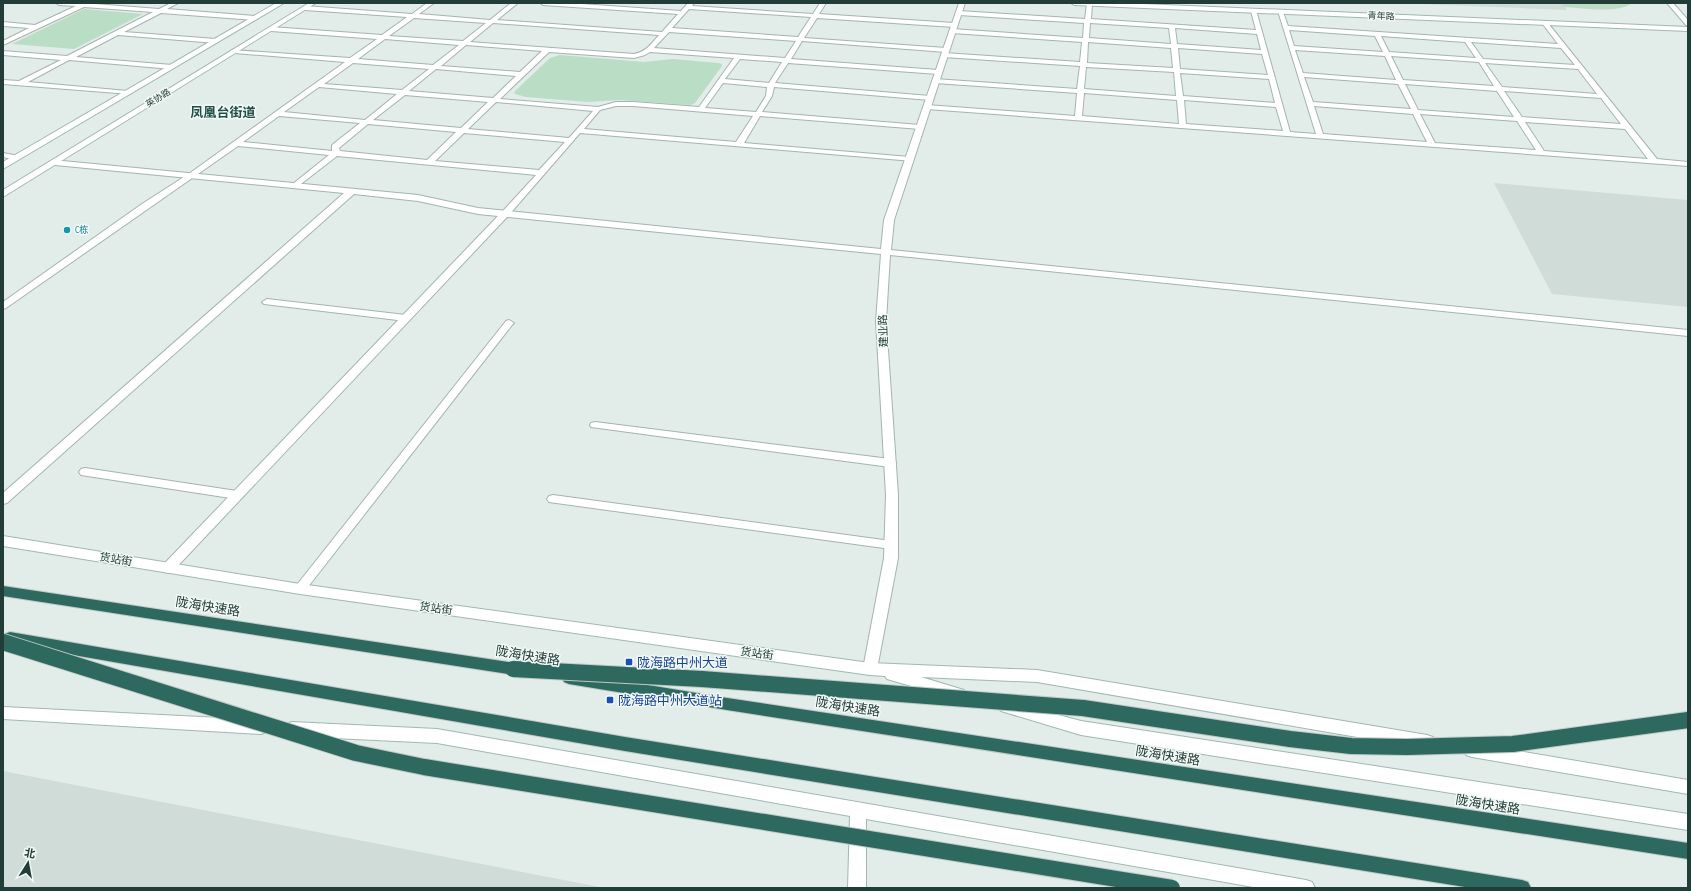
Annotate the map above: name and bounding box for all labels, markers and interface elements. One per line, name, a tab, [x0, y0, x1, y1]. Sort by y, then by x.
street label: 青年路	[1367, 10, 1395, 21]
street label: 英协路	[143, 86, 172, 109]
district label: 凤凰台街道	[190, 104, 256, 121]
place label: C栋	[75, 224, 88, 235]
marker: C栋	[62, 225, 72, 235]
street label: 建业路	[875, 314, 891, 348]
street label: 货站街	[99, 550, 133, 568]
street label: 陇海快速路	[174, 593, 241, 620]
street label: 货站街	[419, 599, 453, 617]
street label: 陇海快速路	[494, 642, 561, 669]
street label: 货站街	[740, 644, 774, 662]
place label: 陇海路中州大道	[637, 654, 728, 671]
marker: 陇海路中州大道	[624, 657, 634, 667]
place label: 陇海路中州大道站	[618, 692, 722, 709]
street label: 陇海快速路	[814, 693, 881, 720]
marker: 陇海路中州大道站	[605, 695, 615, 705]
street label: 陇海快速路	[1134, 742, 1201, 769]
street label: 陇海快速路	[1454, 791, 1521, 818]
north arrow	[8, 843, 48, 883]
text: 北	[23, 845, 37, 861]

